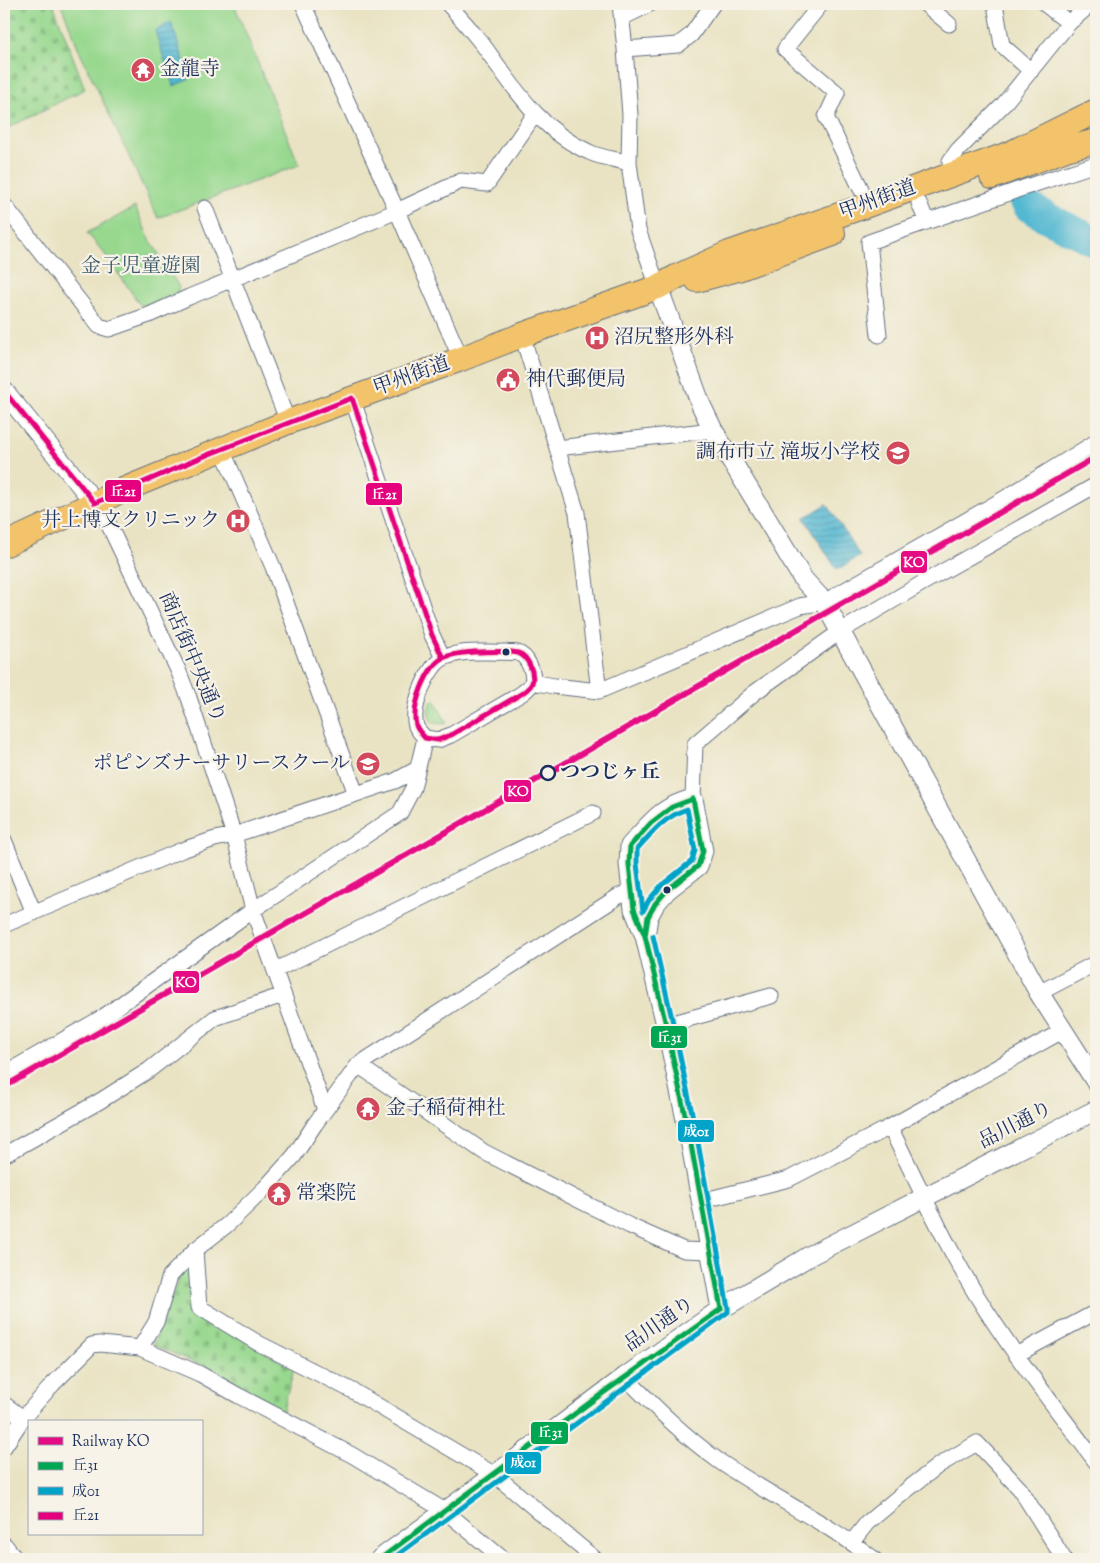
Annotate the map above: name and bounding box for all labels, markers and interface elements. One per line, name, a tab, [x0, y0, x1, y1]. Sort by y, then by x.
place label: 金龍寺	[160, 56, 220, 85]
temple icon: 金龍寺	[130, 57, 156, 83]
street label: 甲州街道	[835, 174, 921, 228]
park label: 金子児童遊園	[81, 253, 201, 282]
place label: 沼尻整形外科	[614, 324, 734, 353]
hospital icon: 沼尻整形外科	[584, 325, 610, 351]
street label: 甲州街道	[369, 350, 455, 404]
place label: 神代郵便局	[526, 366, 626, 395]
public building icon: 神代郵便局	[495, 367, 521, 393]
place label: 調布市立 滝坂小学校	[696, 439, 880, 468]
school or university icon: 調布市立 滝坂小学校	[885, 440, 911, 466]
line badge: 丘21	[104, 479, 142, 503]
line badge: 丘21	[365, 482, 403, 506]
text: 丘21	[110, 483, 136, 503]
text: 丘21	[371, 486, 397, 506]
place label: 井上博文クリニック	[41, 507, 220, 536]
hospital icon: 井上博文クリニック	[225, 508, 251, 534]
line badge: KO	[900, 550, 928, 574]
text: KO	[903, 554, 925, 574]
street label: 商店街中央通り	[150, 588, 232, 728]
unlabelled marker	[501, 647, 511, 657]
place label: ポピンズナーサリースクール	[92, 750, 350, 779]
school or university icon: ポピンズナーサリースクール	[355, 751, 381, 777]
place label: つつじヶ丘	[560, 759, 660, 788]
marker: つつじヶ丘	[540, 765, 556, 781]
line badge: KO	[503, 779, 532, 803]
text: KO	[507, 783, 529, 803]
unlabelled marker	[662, 885, 672, 895]
line badge: KO	[172, 970, 200, 994]
text: KO	[175, 974, 197, 994]
line badge: 丘31	[650, 1025, 688, 1049]
text: 丘31	[657, 1029, 681, 1049]
place label: 金子稲荷神社	[386, 1095, 506, 1124]
street label: 品川通り	[974, 1095, 1058, 1157]
temple icon: 金子稲荷神社	[355, 1096, 381, 1122]
line badge: 成01	[677, 1119, 715, 1143]
text: 成01	[683, 1123, 709, 1143]
place label: 常楽院	[296, 1180, 356, 1209]
temple icon: 常楽院	[266, 1181, 292, 1207]
street label: 品川通り	[619, 1290, 701, 1360]
legend	[28, 1420, 202, 1536]
line badge: 丘31	[530, 1421, 569, 1445]
text: 丘31	[538, 1424, 562, 1444]
text: Railway KO	[72, 1432, 150, 1453]
line badge: 成01	[504, 1451, 542, 1475]
text: 成01	[510, 1454, 536, 1474]
text: 丘31	[72, 1456, 98, 1477]
text: 成01	[72, 1482, 100, 1503]
text: 丘21	[72, 1506, 99, 1527]

